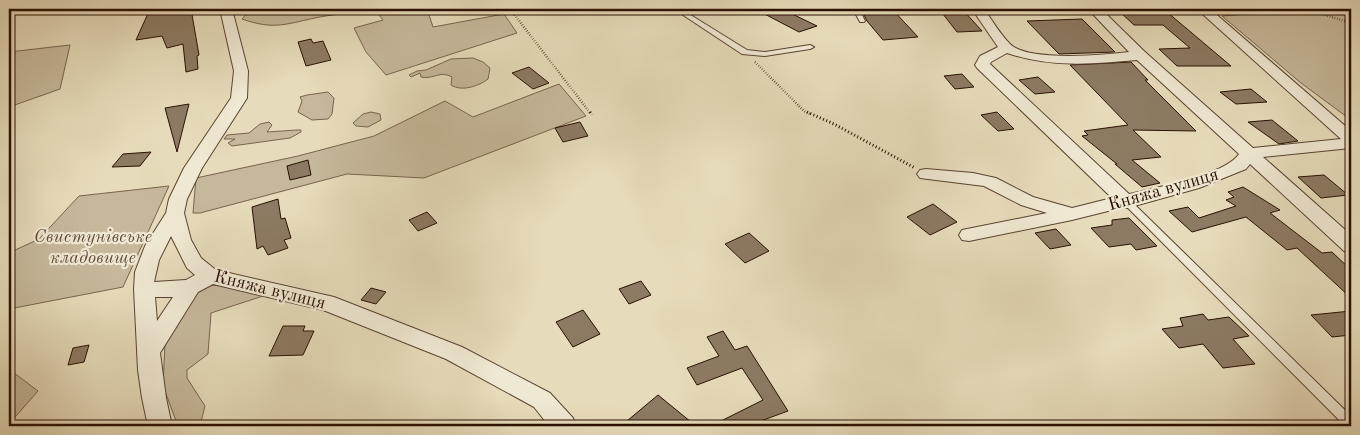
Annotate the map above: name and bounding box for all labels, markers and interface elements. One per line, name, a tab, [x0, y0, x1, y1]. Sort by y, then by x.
street label: Княжа вулиця	[1106, 166, 1221, 214]
park label: Свистунівське кладовище	[34, 228, 152, 267]
street label: Княжа вулиця	[212, 267, 327, 313]

